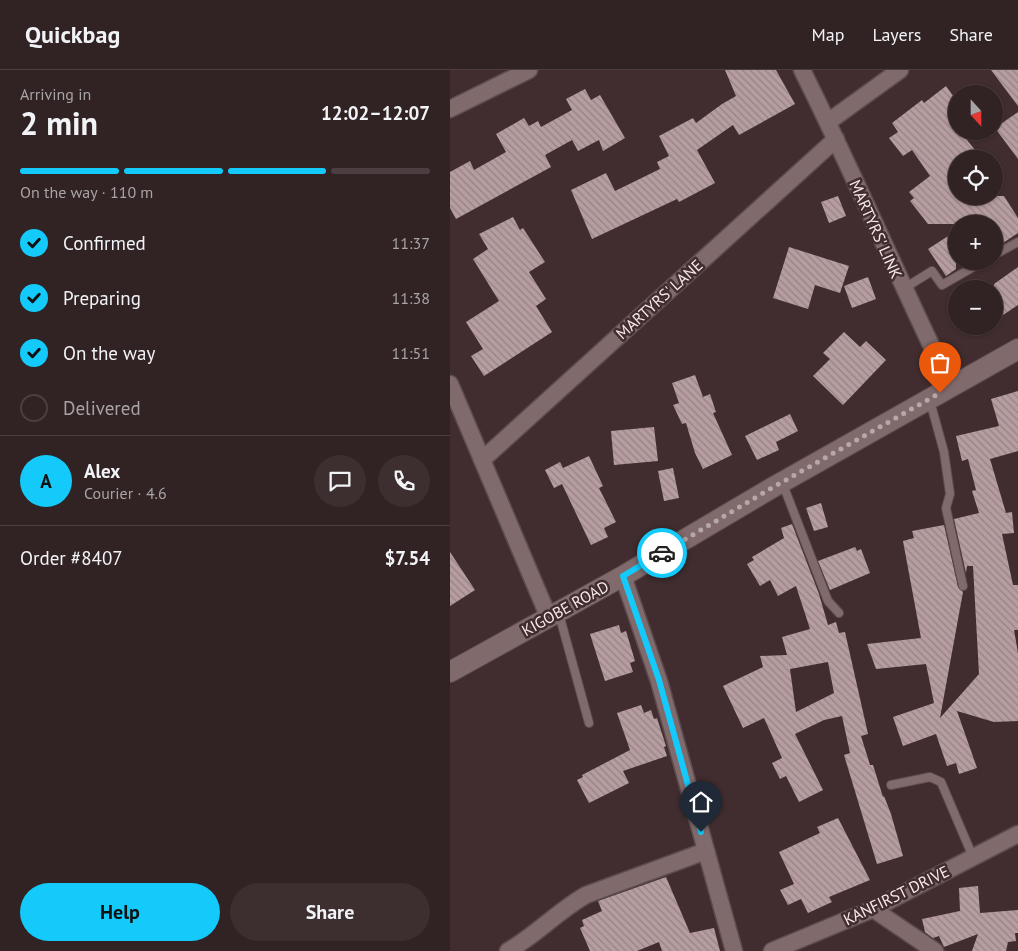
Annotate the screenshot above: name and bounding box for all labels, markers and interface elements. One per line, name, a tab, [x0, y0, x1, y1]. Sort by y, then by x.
text: Quickbag	[25, 19, 120, 50]
text: Map	[812, 23, 844, 46]
text: Layers	[872, 23, 921, 46]
text: Share	[949, 23, 993, 46]
text: Arriving in	[20, 84, 91, 104]
north arrow	[948, 85, 1002, 140]
map controls	[948, 85, 1003, 335]
text: 12:02–12:07	[321, 101, 430, 125]
text: 2 min	[20, 102, 98, 144]
button: locate	[948, 150, 1003, 205]
street label: MARTYRS' LINK	[845, 176, 907, 282]
text: On the way · 110 m	[20, 182, 153, 202]
button: +	[948, 215, 1003, 270]
icon: check	[20, 229, 48, 257]
text: Confirmed	[63, 231, 146, 255]
text: 11:37	[392, 233, 430, 253]
street label: MARTYRS' LANE	[612, 255, 706, 343]
button: −	[948, 280, 1003, 335]
icon: check	[20, 284, 48, 312]
text: Preparing	[63, 286, 141, 310]
text: 11:38	[392, 288, 430, 308]
icon: check	[20, 339, 48, 367]
text: On the way	[63, 341, 155, 365]
pin	[919, 342, 961, 393]
text: 11:51	[392, 343, 430, 363]
icon: bag	[926, 349, 954, 377]
text: Delivered	[63, 396, 141, 420]
button: chat	[314, 455, 366, 507]
button: phone	[378, 455, 430, 507]
text: Alex	[84, 459, 120, 483]
text: A	[40, 469, 52, 493]
text: Courier · 4.6	[84, 483, 167, 503]
courier	[637, 528, 687, 578]
icon: car	[648, 539, 676, 567]
text: Order #8407	[20, 546, 123, 570]
text: $7.54	[384, 546, 430, 570]
street label: KIGOBE ROAD	[518, 576, 612, 640]
pin	[680, 781, 722, 832]
icon: home	[687, 788, 715, 816]
street label: KANFIRST DRIVE	[840, 861, 952, 929]
button: Help	[20, 883, 220, 941]
button: Share	[230, 883, 430, 941]

